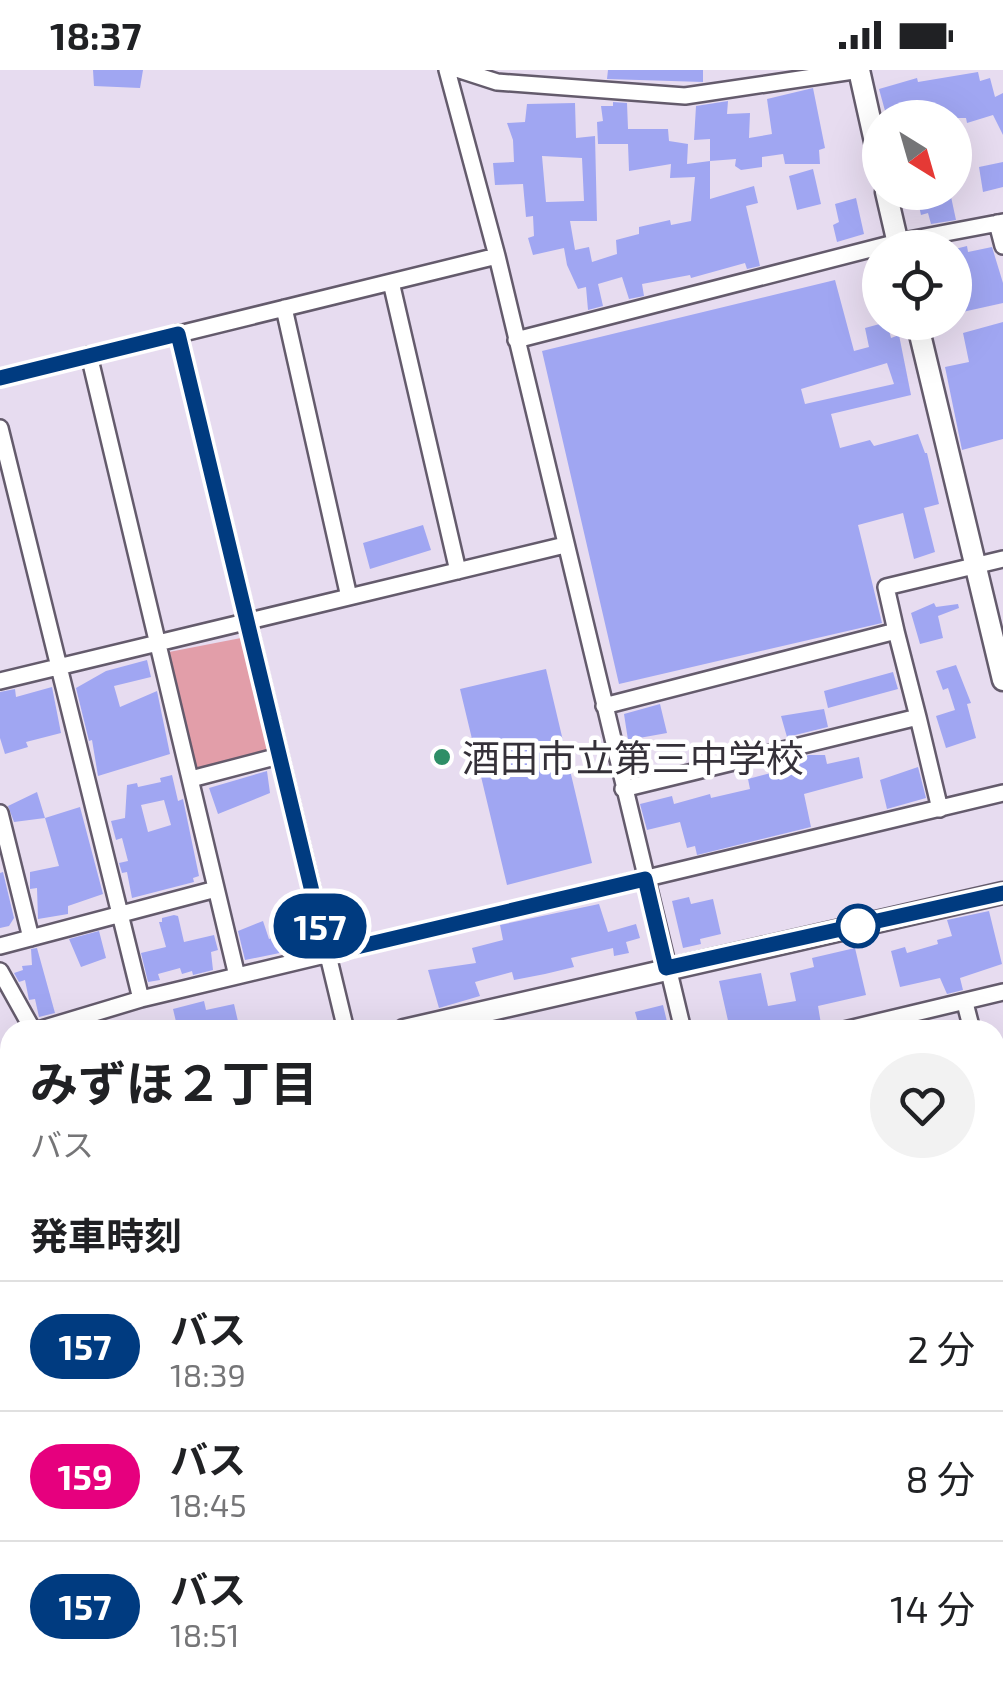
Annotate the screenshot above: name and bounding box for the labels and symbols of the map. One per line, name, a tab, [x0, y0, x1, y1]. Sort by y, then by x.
north arrow	[862, 100, 972, 210]
place label: 酒田市立第三中学校	[462, 734, 804, 780]
marker: 酒田市立第三中学校	[431, 746, 453, 768]
line badge: 157	[262, 894, 378, 958]
unlabelled marker	[837, 905, 879, 947]

